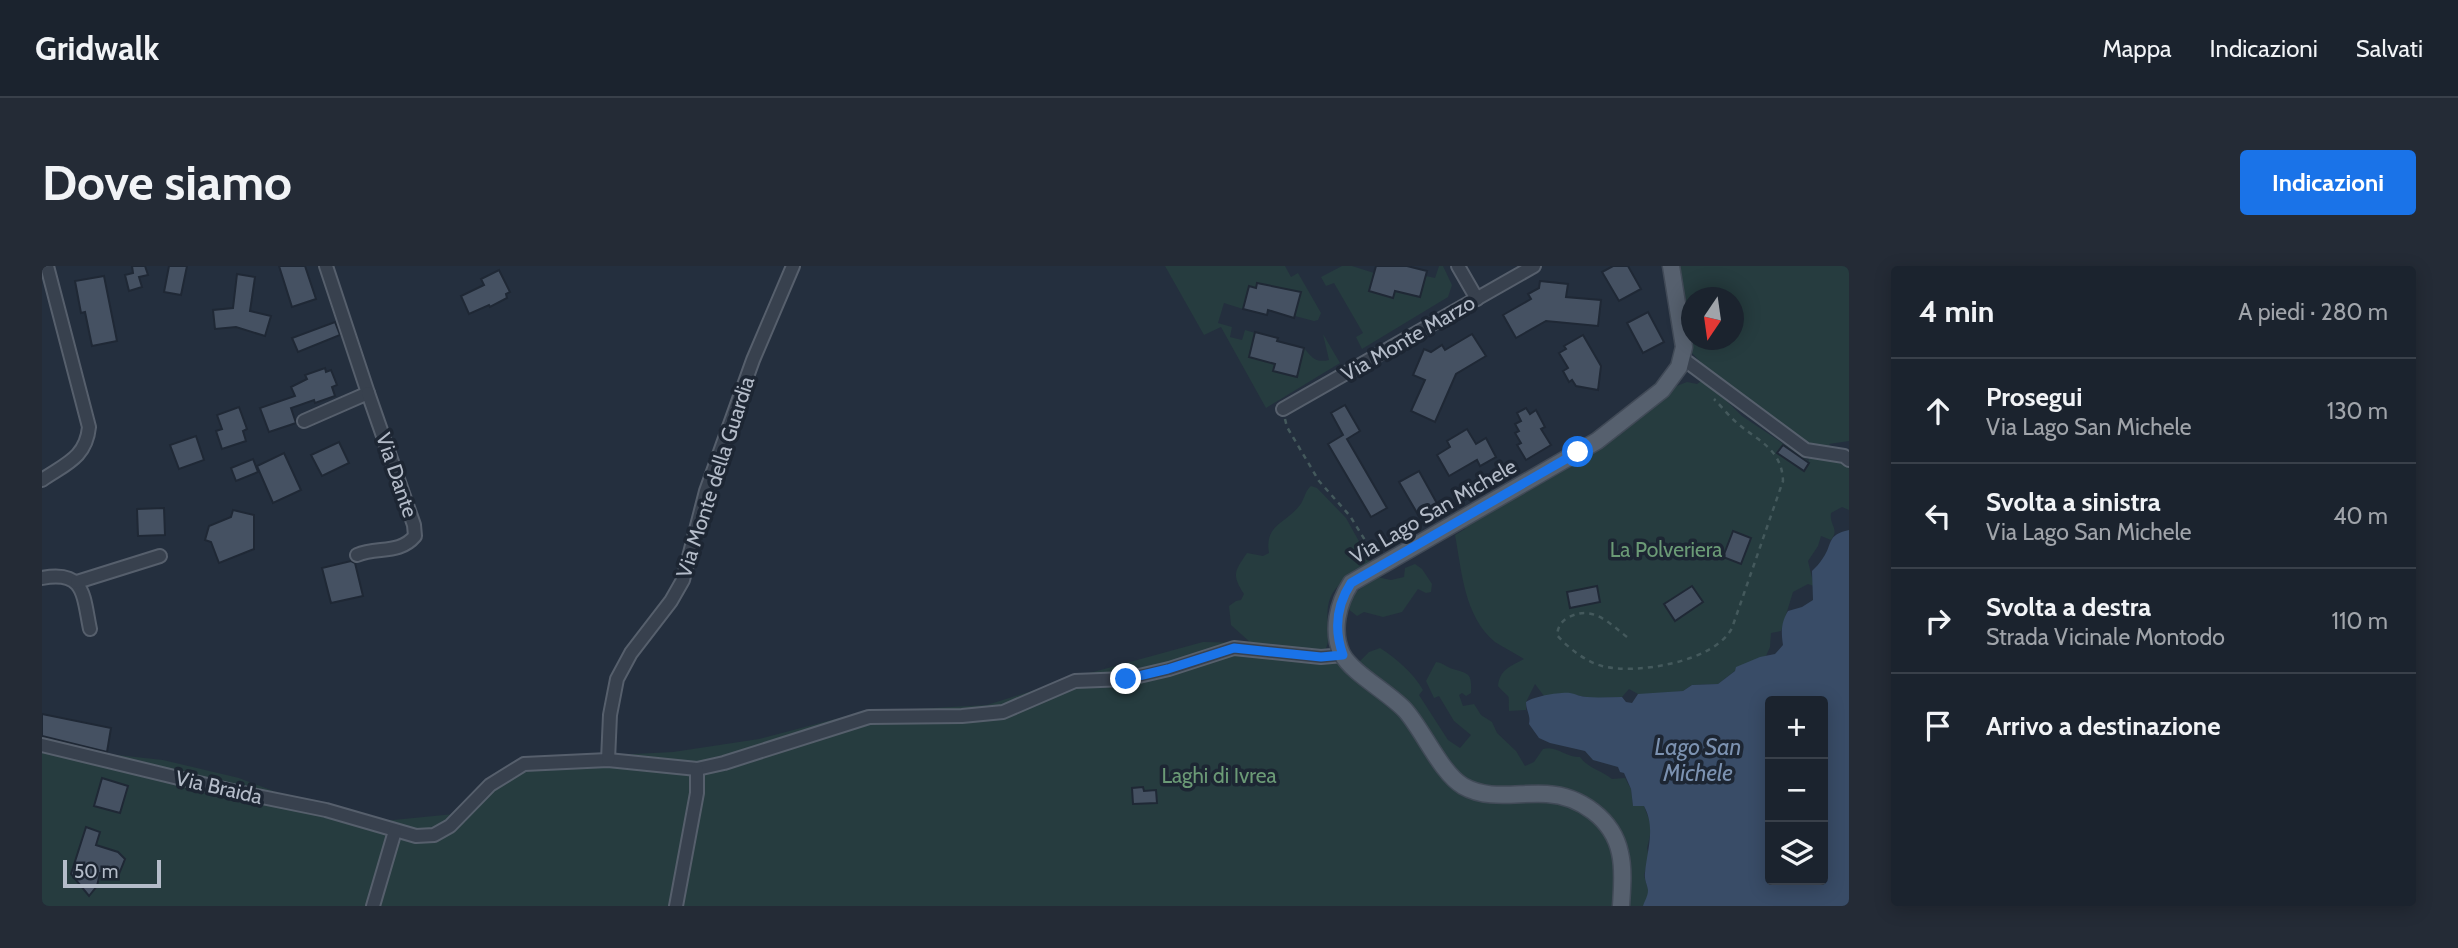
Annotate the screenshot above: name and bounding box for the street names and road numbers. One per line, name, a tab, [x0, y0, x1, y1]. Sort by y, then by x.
street label: Via Monte Marzo	[1337, 290, 1479, 386]
street label: Via Monte della Guardia	[671, 373, 759, 581]
street label: Via Dante	[371, 430, 423, 521]
street label: Via Lago San Michele	[1345, 453, 1521, 569]
street label: Via Braida	[173, 765, 265, 809]

